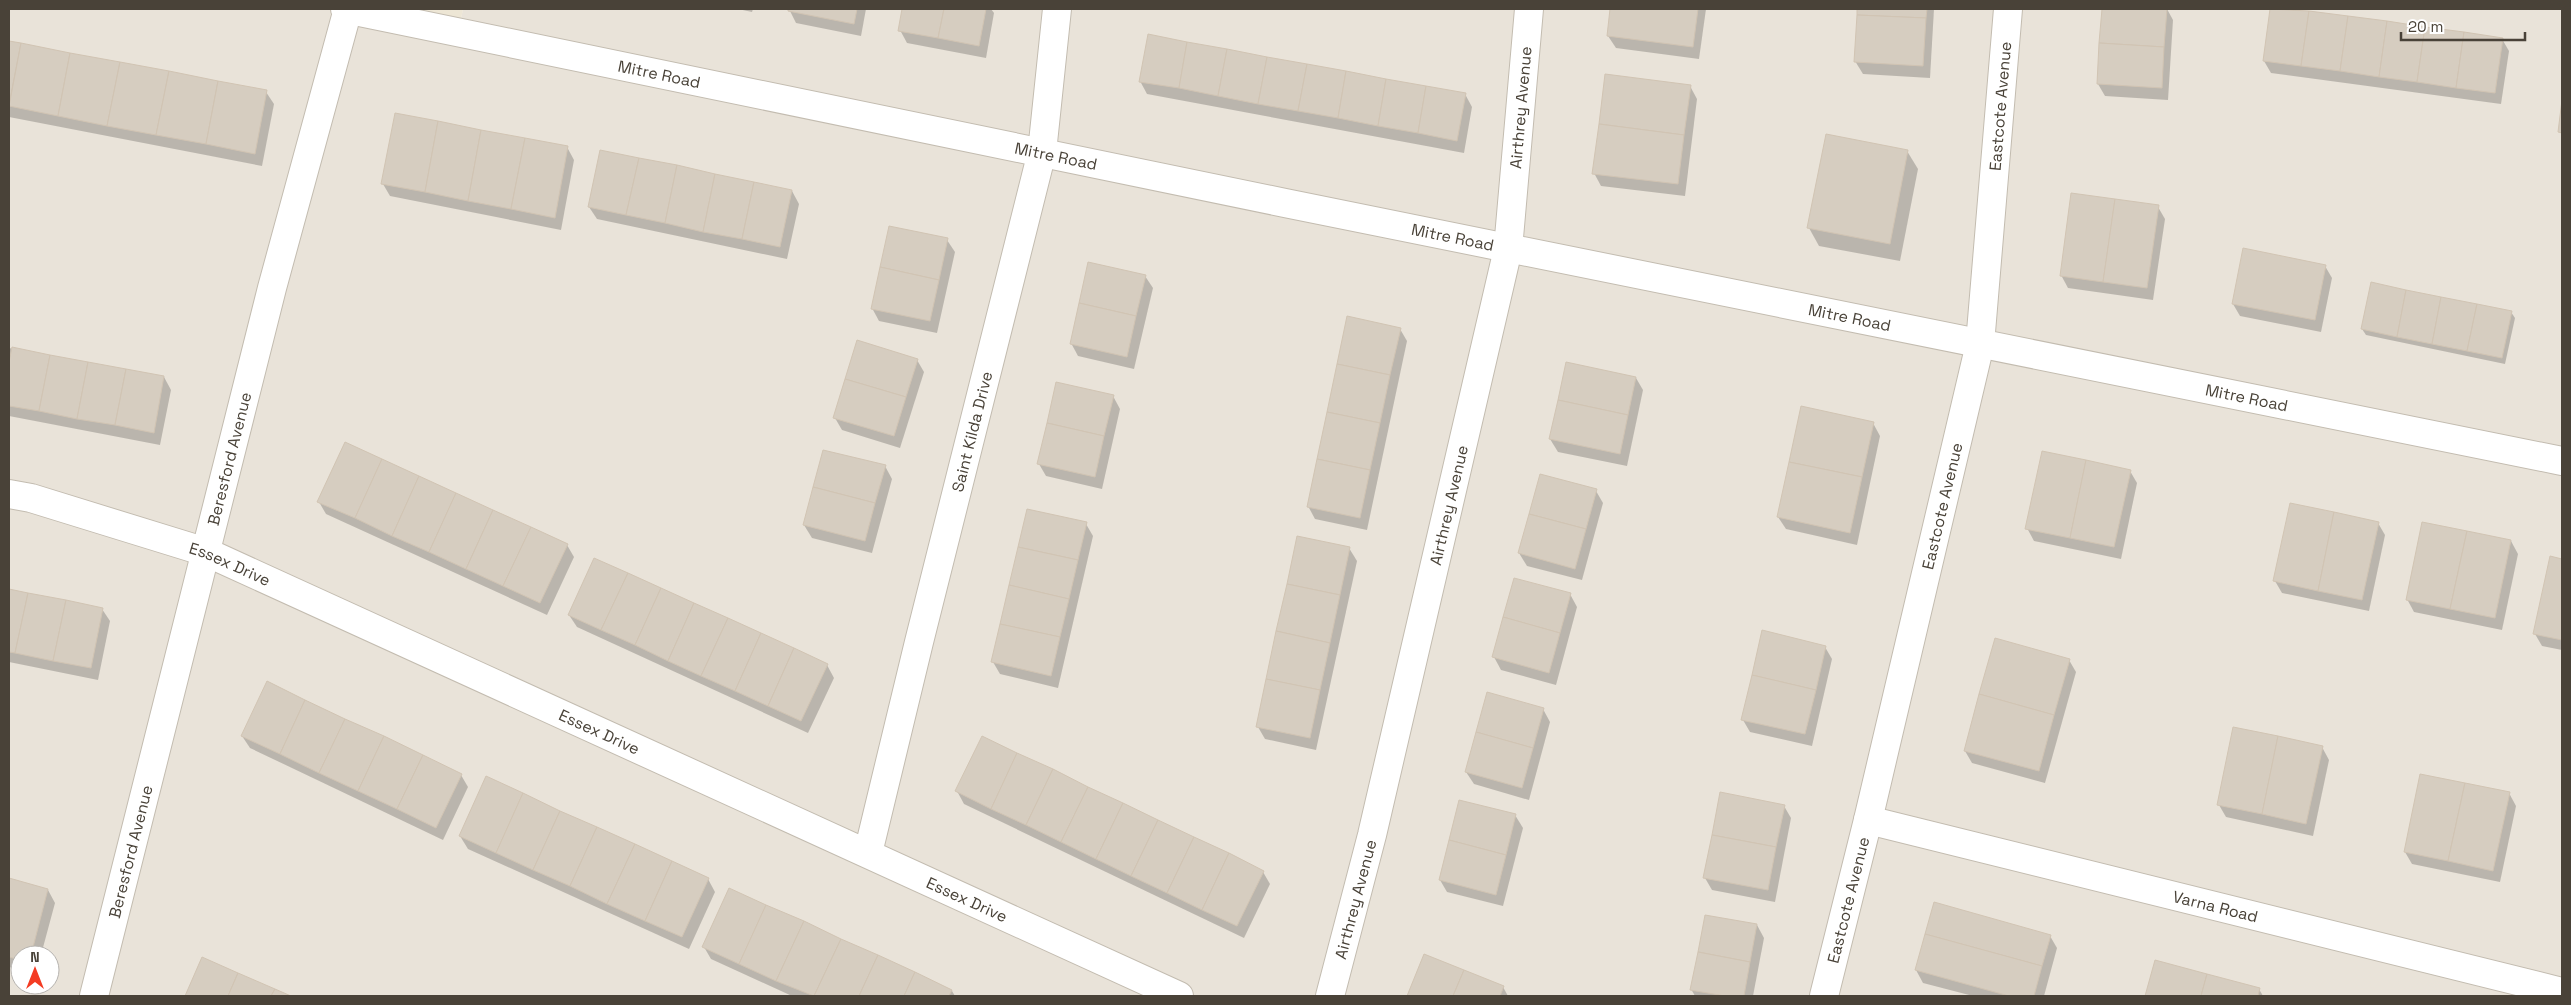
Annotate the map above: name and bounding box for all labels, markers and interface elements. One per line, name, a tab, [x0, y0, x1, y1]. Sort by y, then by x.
scale bar	[2401, 10, 2525, 42]
text: 20 m	[2408, 17, 2443, 36]
street label: Eastcote Avenue	[1984, 41, 2016, 172]
street label: Airthrey Avenue	[1505, 45, 1536, 170]
street label: Mitre Road	[616, 55, 703, 93]
street label: Mitre Road	[1013, 137, 1099, 174]
street label: Mitre Road	[1410, 218, 1496, 255]
street label: Mitre Road	[1807, 299, 1893, 336]
street label: Saint Kilda Drive	[947, 369, 997, 494]
street label: Mitre Road	[2204, 379, 2290, 416]
street label: Beresford Avenue	[202, 390, 256, 528]
street label: Eastcote Avenue	[1917, 440, 1967, 572]
street label: Airthrey Avenue	[1424, 443, 1473, 567]
street label: Essex Drive	[187, 537, 274, 591]
street label: Essex Drive	[556, 704, 643, 759]
street label: Beresford Avenue	[103, 783, 157, 920]
street label: Eastcote Avenue	[1822, 835, 1874, 965]
street label: Airthrey Avenue	[1330, 837, 1381, 961]
street label: Essex Drive	[923, 872, 1011, 927]
street label: Varna Road	[2171, 885, 2260, 927]
north arrow	[10, 945, 60, 995]
text: N	[30, 948, 40, 966]

